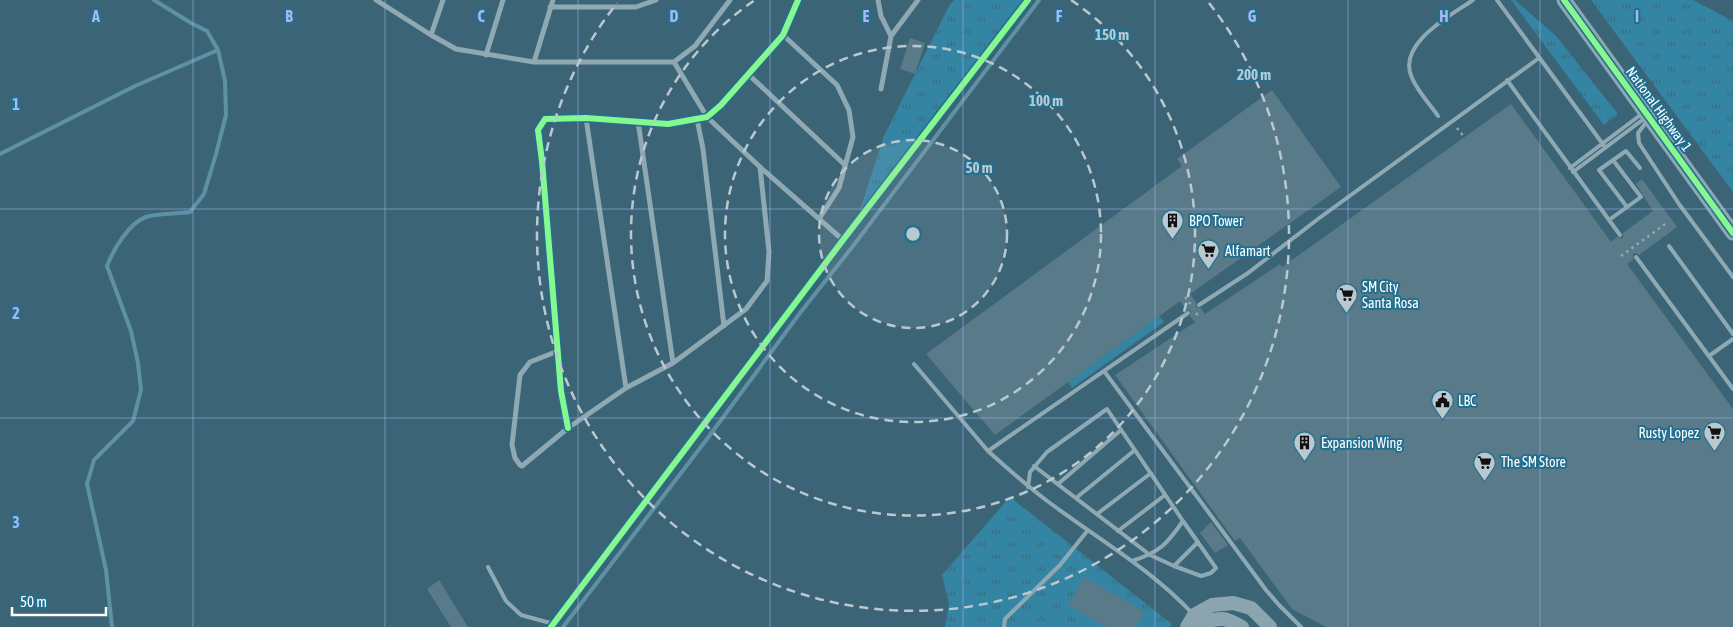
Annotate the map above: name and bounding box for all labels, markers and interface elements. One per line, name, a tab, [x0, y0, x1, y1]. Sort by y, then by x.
text: A	[91, 7, 100, 25]
text: B	[285, 7, 293, 25]
text: C	[477, 7, 485, 25]
text: D	[670, 7, 679, 25]
text: E	[863, 7, 870, 25]
text: F	[1056, 7, 1063, 25]
text: G	[1248, 7, 1257, 25]
text: H	[1439, 7, 1449, 25]
text: I	[1635, 7, 1639, 25]
text: 150 m	[1095, 26, 1129, 43]
street label: National Highway 1	[1623, 64, 1695, 154]
text: 200 m	[1237, 66, 1271, 83]
text: 100 m	[1029, 92, 1063, 109]
text: 1	[12, 95, 20, 113]
text: 50 m	[966, 159, 993, 176]
building icon: BPO Tower	[1161, 209, 1185, 240]
place label: BPO Tower	[1189, 213, 1244, 229]
centre of rings	[904, 225, 922, 243]
supermarket icon: Alfamart	[1197, 239, 1221, 270]
place label: Alfamart	[1225, 243, 1271, 259]
place label: SM City Santa Rosa	[1362, 279, 1419, 311]
supermarket icon: SM City Santa Rosa	[1334, 283, 1358, 314]
text: 2	[12, 304, 20, 322]
public building icon: LBC	[1430, 389, 1454, 420]
place label: LBC	[1458, 393, 1477, 409]
supermarket icon: Rusty Lopez	[1703, 421, 1727, 452]
place label: Rusty Lopez	[1639, 425, 1699, 441]
building icon: Expansion Wing	[1293, 431, 1317, 462]
place label: Expansion Wing	[1321, 435, 1402, 451]
supermarket icon: The SM Store	[1473, 450, 1497, 481]
place label: The SM Store	[1501, 454, 1566, 470]
text: 3	[12, 513, 20, 531]
scale bar	[12, 584, 106, 616]
text: 50 m	[20, 593, 47, 610]

